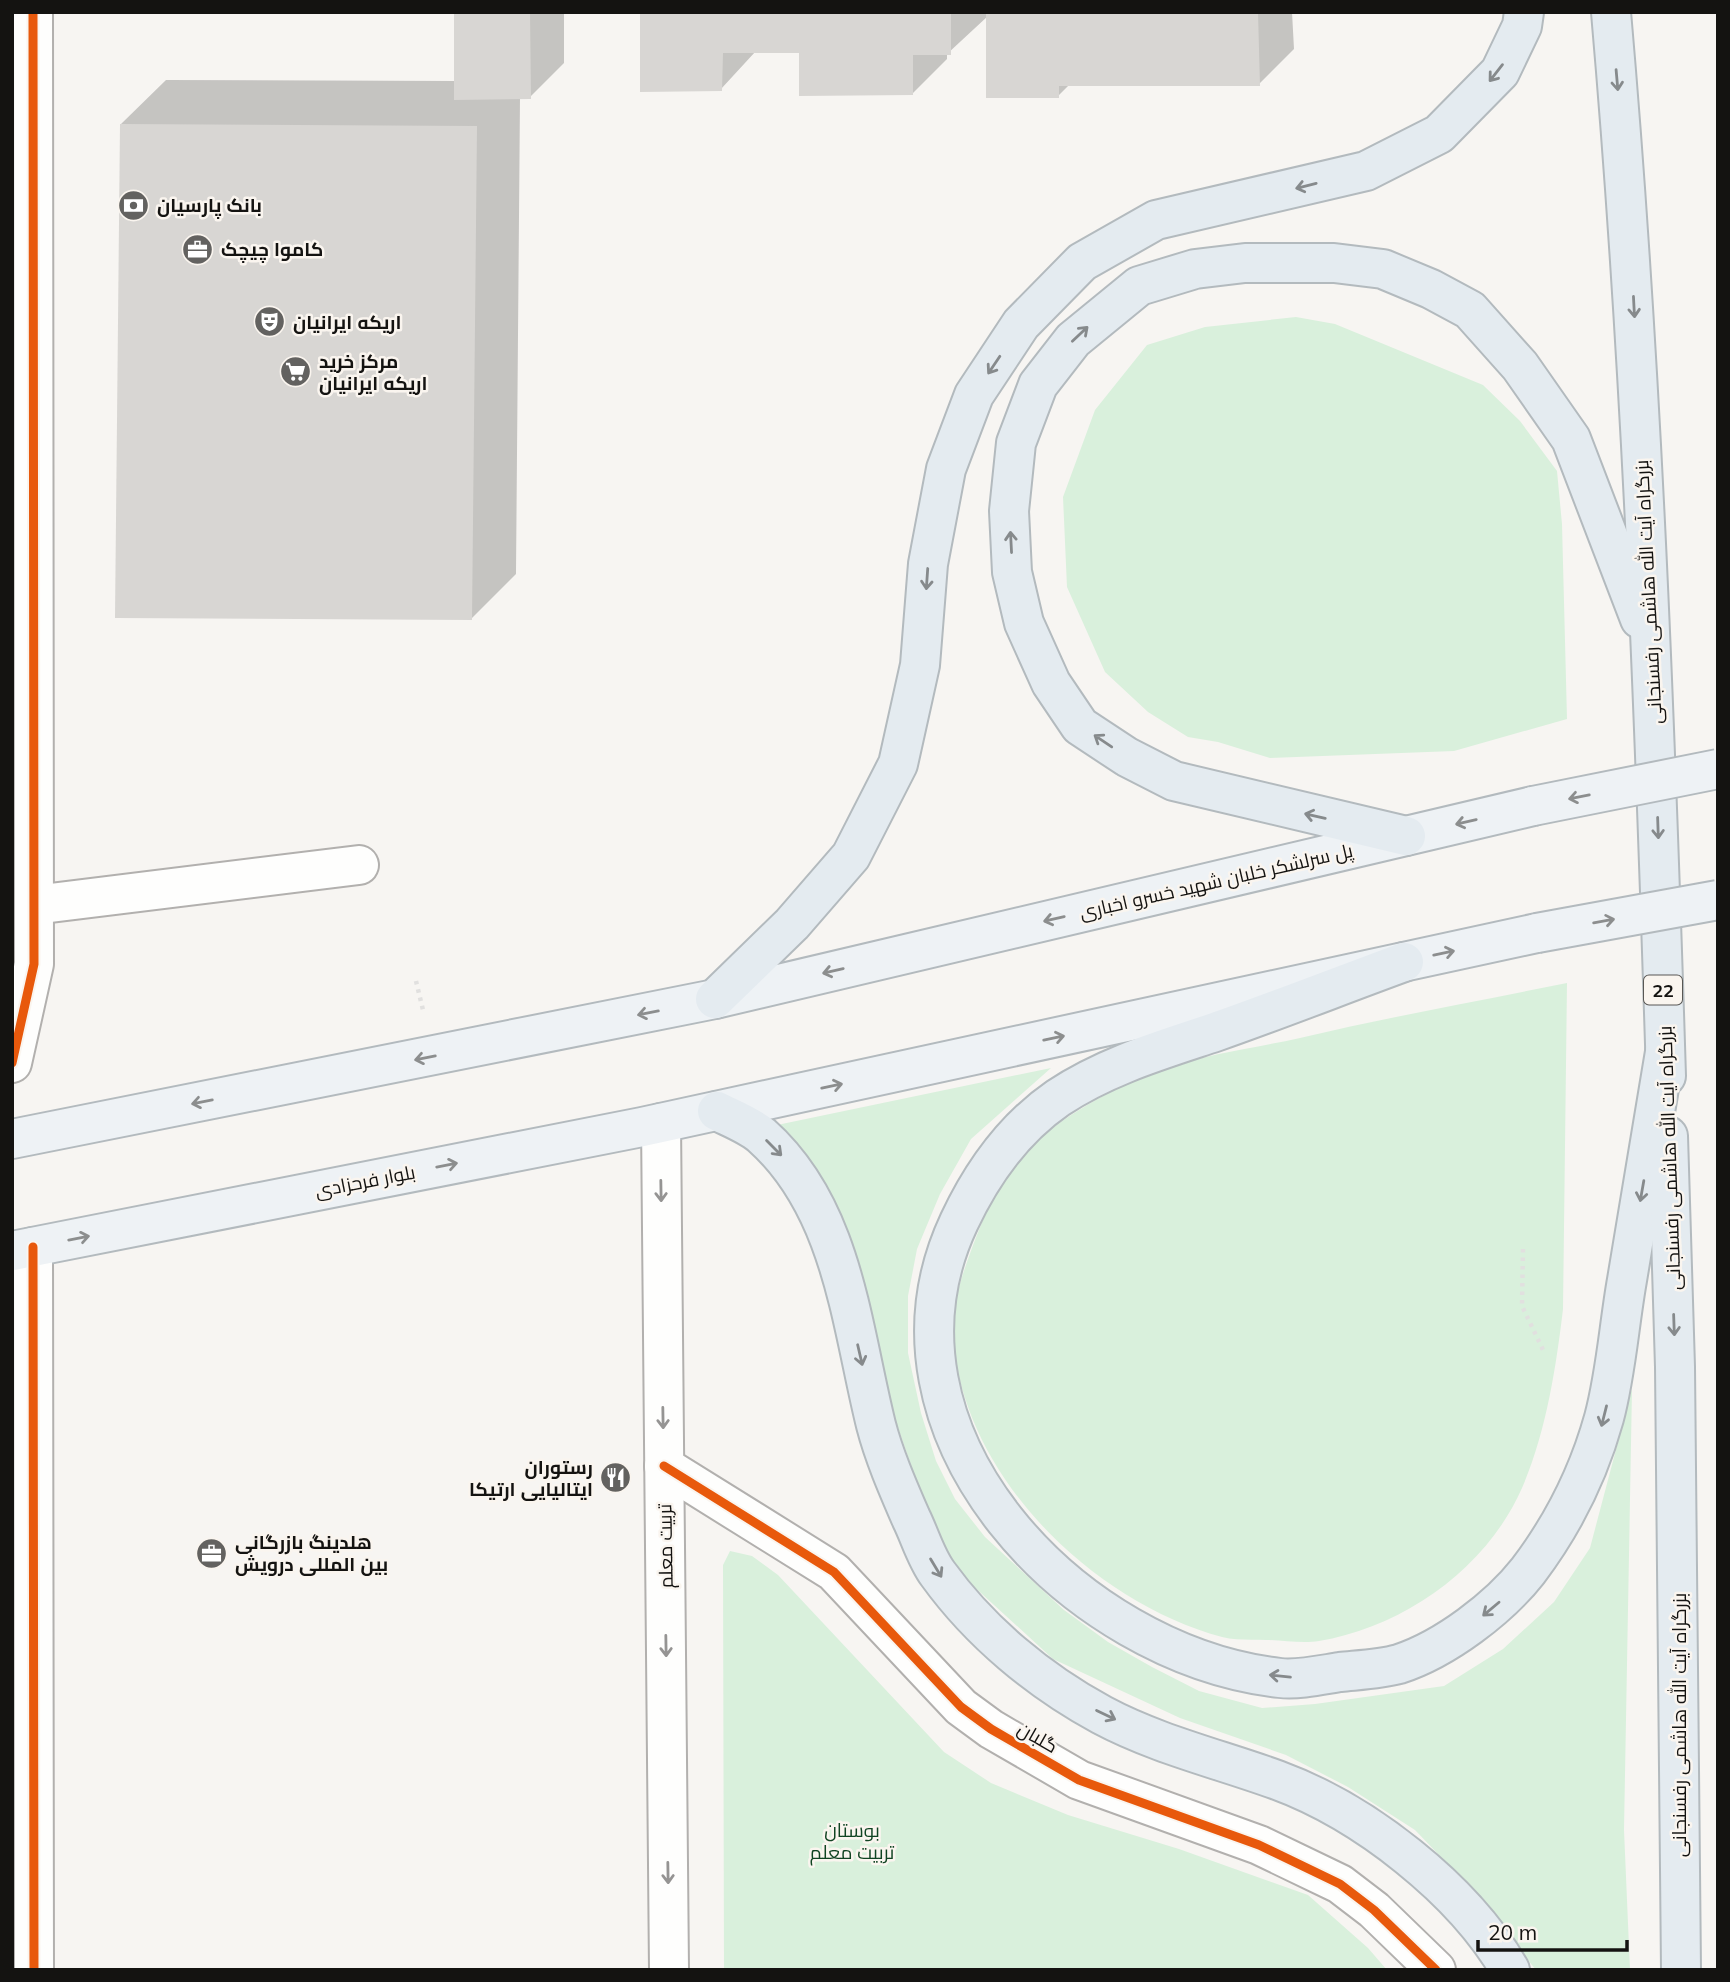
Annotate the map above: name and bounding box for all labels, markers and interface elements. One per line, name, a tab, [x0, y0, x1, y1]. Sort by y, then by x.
one-way arrow	[1489, 64, 1504, 82]
one-way arrow	[1611, 68, 1624, 91]
one-way arrow	[1295, 180, 1318, 193]
bank icon: بانک پارسیان	[117, 188, 151, 222]
place label: بانک پارسیان	[157, 193, 262, 219]
office icon: کاموا چیچک	[181, 232, 215, 266]
place label: کاموا چیچک	[221, 237, 323, 263]
one-way arrow	[1628, 295, 1641, 318]
theatre icon: اریکه ایرانیان	[253, 305, 287, 339]
place label: اریکه ایرانیان	[293, 310, 401, 334]
one-way arrow	[1071, 326, 1088, 343]
place label: مرکز خرید اریکه ایرانیان	[319, 349, 427, 395]
supermarket icon: مرکز خرید اریکه ایرانیان	[279, 355, 313, 389]
one-way arrow	[987, 355, 1001, 374]
street label: بزرگراه آیت الله هاشمی رفسنجانی	[1629, 459, 1667, 725]
one-way arrow	[1004, 530, 1017, 553]
one-way arrow	[920, 568, 933, 590]
one-way arrow	[1094, 734, 1113, 748]
one-way arrow	[1568, 790, 1591, 804]
one-way arrow	[1305, 809, 1327, 822]
one-way arrow	[1455, 816, 1478, 829]
one-way arrow	[1651, 816, 1665, 839]
street label: پل سرلشکر خلبان شهید خسرو اخباری	[1077, 838, 1355, 925]
one-way arrow	[1043, 913, 1066, 926]
one-way arrow	[1592, 914, 1615, 927]
one-way arrow	[1432, 946, 1455, 960]
one-way arrow	[822, 965, 845, 979]
road number: 22	[1644, 975, 1682, 1004]
one-way arrow	[637, 1007, 660, 1020]
street label: بزرگراه آیت الله هاشمی رفسنجانی	[1652, 1025, 1686, 1291]
one-way arrow	[1042, 1031, 1065, 1044]
one-way arrow	[414, 1052, 437, 1065]
one-way arrow	[820, 1079, 843, 1093]
one-way arrow	[191, 1096, 214, 1109]
one-way arrow	[765, 1140, 782, 1157]
one-way arrow	[435, 1158, 458, 1171]
street label: بلوار فرحزادی	[313, 1160, 417, 1202]
one-way arrow	[654, 1179, 668, 1202]
one-way arrow	[1635, 1179, 1648, 1202]
one-way arrow	[67, 1230, 90, 1244]
one-way arrow	[1667, 1313, 1681, 1336]
one-way arrow	[854, 1343, 867, 1366]
one-way arrow	[1597, 1404, 1610, 1426]
one-way arrow	[656, 1407, 670, 1430]
place label: رستوران ایتالیایی ارتیکا	[469, 1455, 593, 1501]
restaurant icon: رستوران ایتالیایی ارتیکا	[599, 1461, 633, 1495]
street label: تربیت معلم	[652, 1503, 680, 1588]
place label: هلدینگ بازرگانی بین المللی درویش	[235, 1530, 388, 1576]
office icon: هلدینگ بازرگانی بین المللی درویش	[195, 1536, 229, 1570]
one-way arrow	[929, 1558, 943, 1578]
street label: بزرگراه آیت الله هاشمی رفسنجانی	[1667, 1593, 1691, 1857]
one-way arrow	[1482, 1601, 1500, 1617]
one-way arrow	[659, 1634, 672, 1657]
one-way arrow	[1269, 1670, 1292, 1683]
one-way arrow	[1095, 1709, 1116, 1723]
street label: گلبان	[1014, 1716, 1062, 1758]
park label: بوستان تربیت معلم	[810, 1818, 894, 1866]
one-way arrow	[661, 1861, 675, 1884]
scale bar	[1478, 1909, 1627, 1953]
text: 20 m	[1488, 1919, 1537, 1945]

